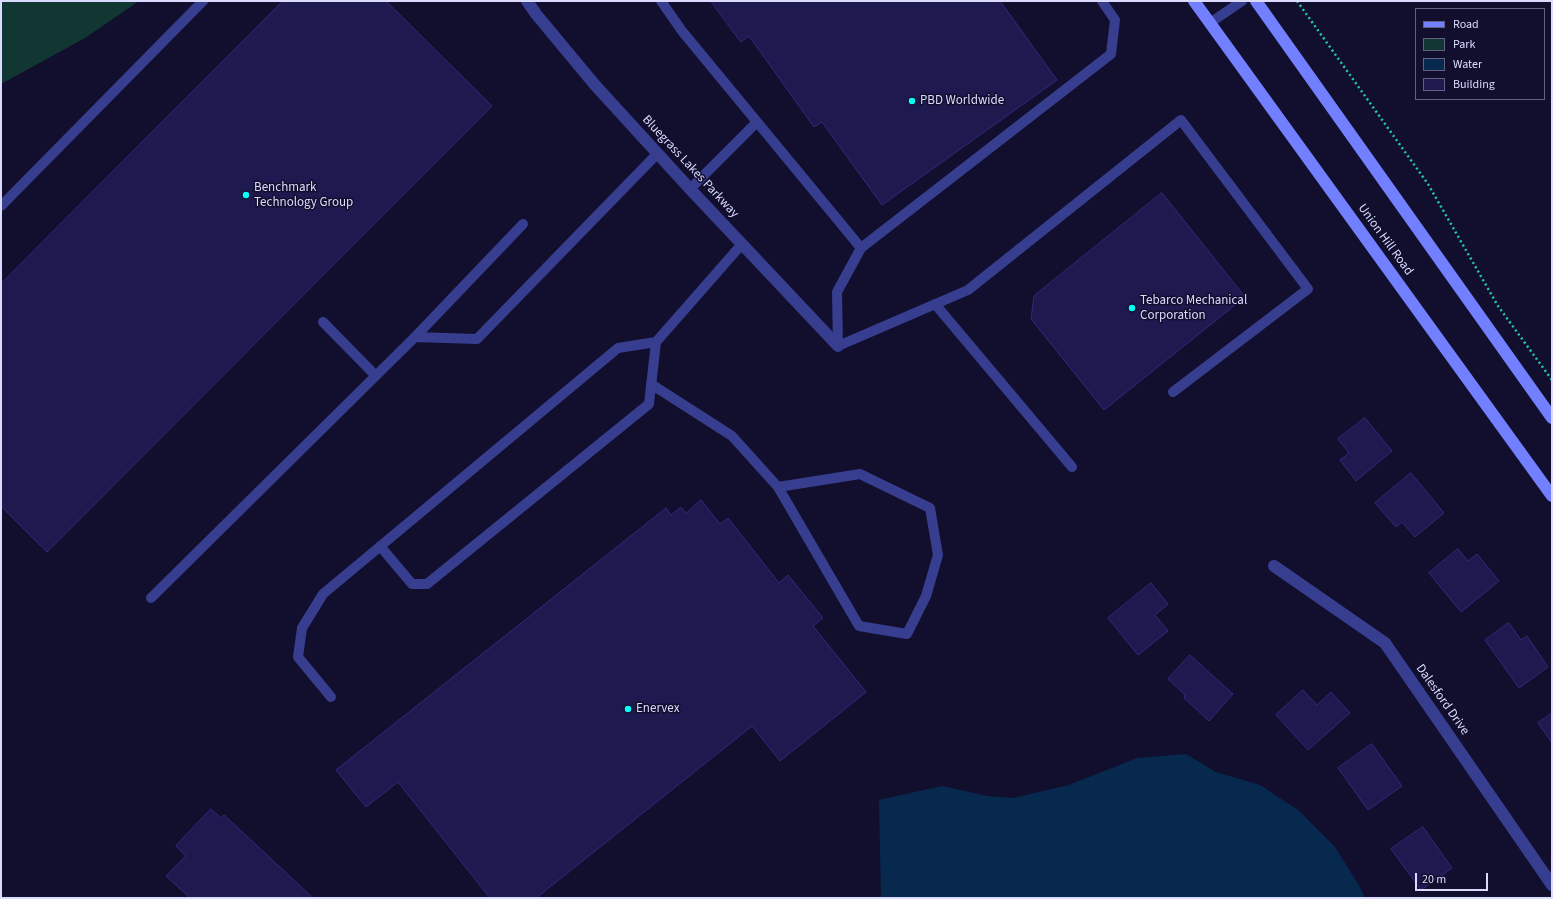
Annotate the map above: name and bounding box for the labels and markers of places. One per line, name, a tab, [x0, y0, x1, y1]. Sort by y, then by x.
place label: PBD Worldwide	[920, 93, 1004, 109]
marker: PBD Worldwide	[907, 96, 917, 106]
place label: Benchmark Technology Group	[254, 180, 353, 211]
marker: Benchmark Technology Group	[241, 190, 251, 200]
place label: Tebarco Mechanical Corporation	[1140, 293, 1247, 324]
marker: Tebarco Mechanical Corporation	[1127, 303, 1137, 313]
place label: Enervex	[636, 701, 679, 717]
marker: Enervex	[623, 704, 633, 714]

